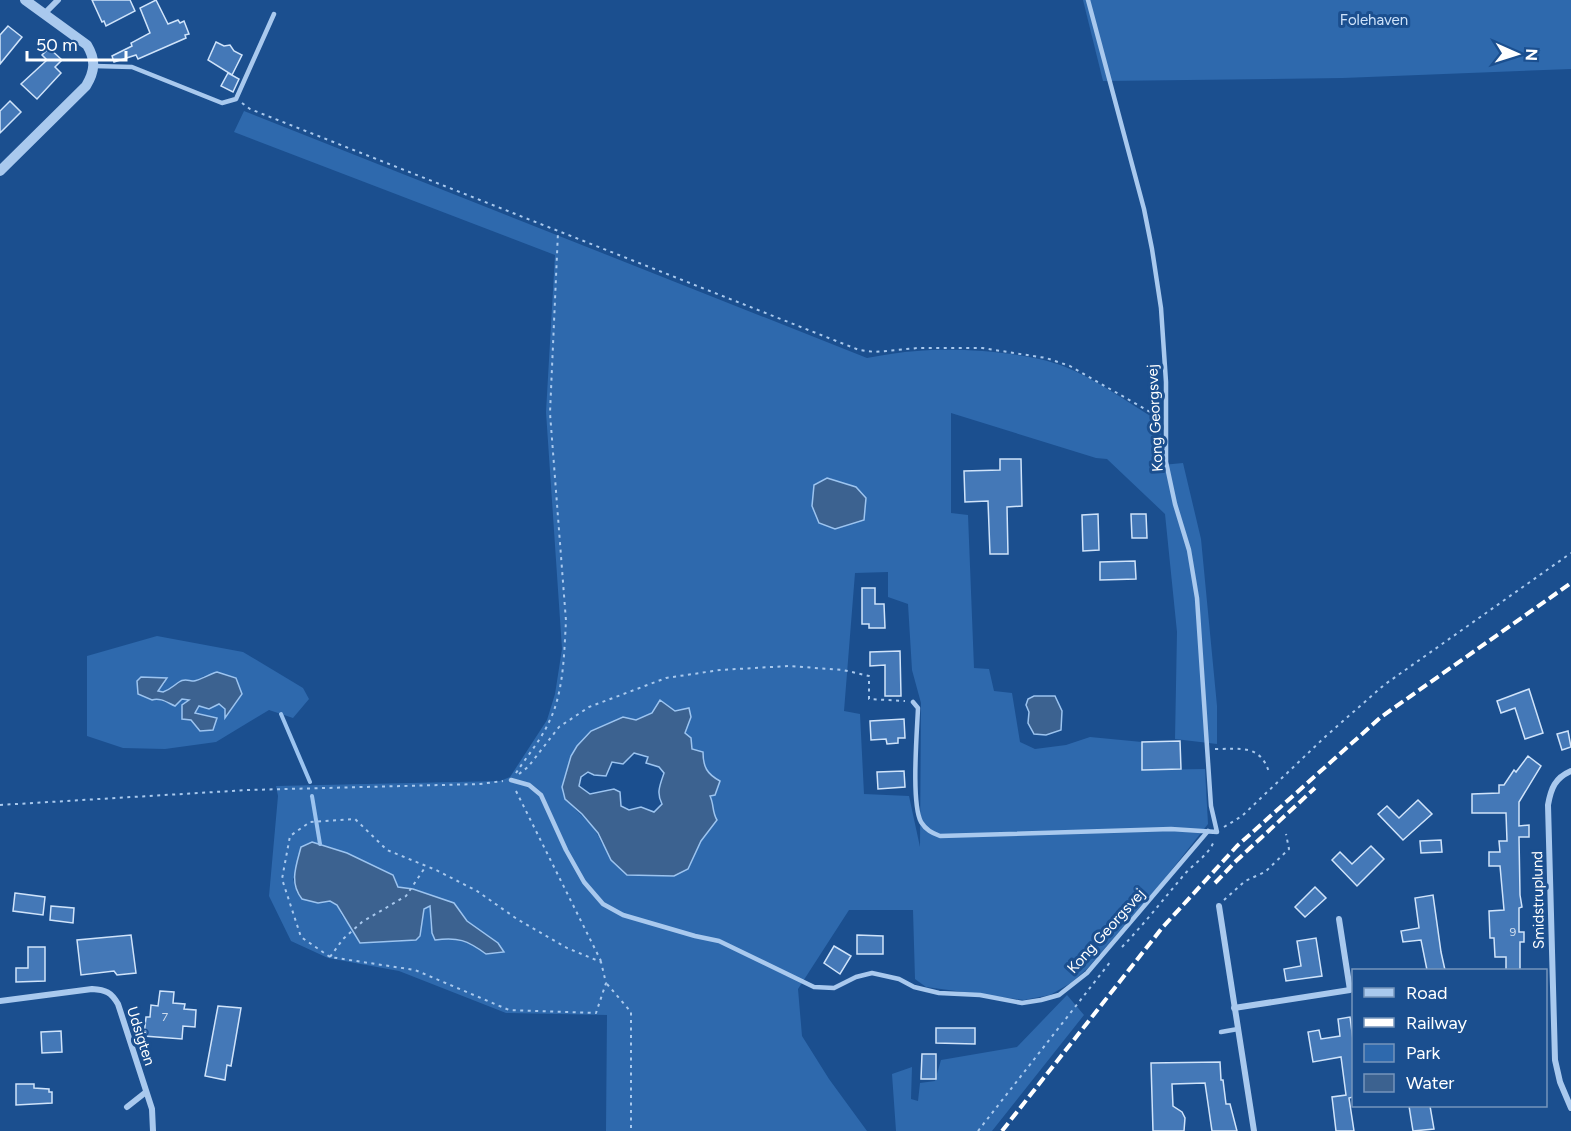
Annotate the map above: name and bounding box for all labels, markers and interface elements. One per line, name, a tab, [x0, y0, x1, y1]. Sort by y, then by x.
park label: Folehaven	[1340, 11, 1408, 29]
scale bar	[27, 24, 126, 62]
north arrow	[1487, 24, 1547, 84]
text: 50 m	[36, 34, 78, 56]
text: N	[1522, 48, 1541, 61]
street label: Kong Georgsvej	[1143, 364, 1167, 472]
street label: Smidstruplund	[1528, 851, 1548, 949]
street label: Kong Georgsvej	[1063, 885, 1149, 977]
house number: 9	[1510, 925, 1517, 939]
legend	[1352, 969, 1547, 1107]
text: Road	[1406, 982, 1447, 1004]
street label: Udsigten	[123, 1004, 159, 1068]
house number: 7	[162, 1010, 169, 1024]
text: Railway	[1406, 1012, 1468, 1034]
text: Park	[1406, 1042, 1441, 1064]
text: Water	[1406, 1072, 1454, 1094]

